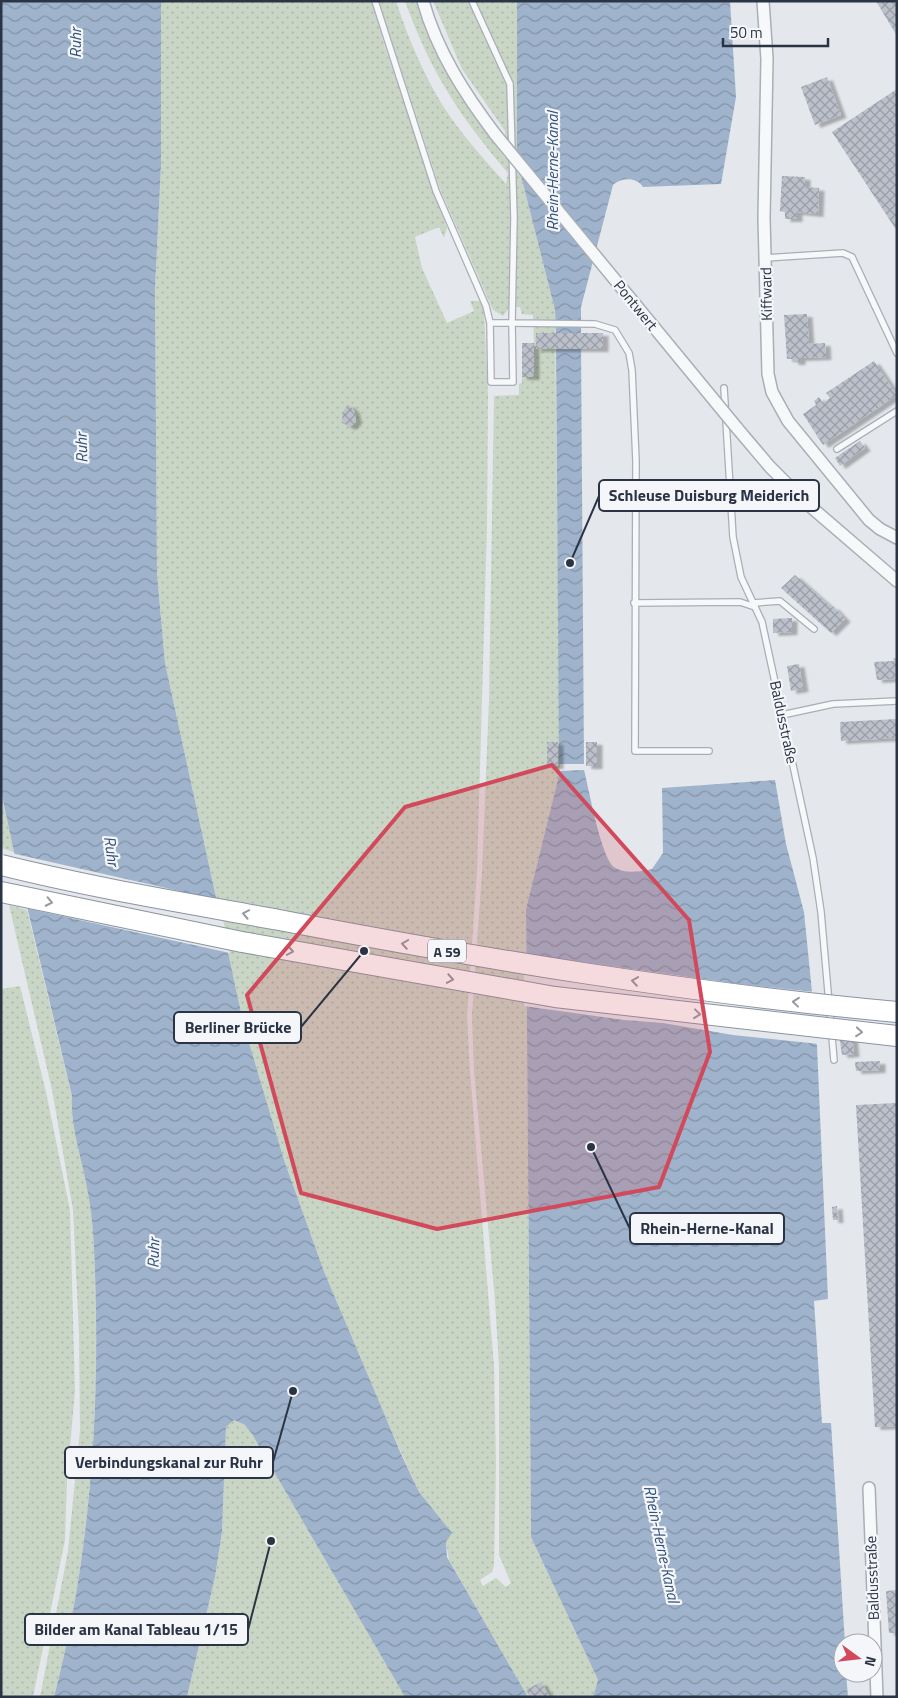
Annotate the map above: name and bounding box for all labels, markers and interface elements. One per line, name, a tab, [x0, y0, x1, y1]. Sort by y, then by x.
scale bar	[723, 15, 828, 47]
text: 50 m	[730, 21, 763, 44]
water label: Ruhr	[63, 26, 87, 58]
water label: Rhein-Herne-Kanal	[540, 110, 564, 231]
street label: Kiffward	[754, 267, 778, 321]
street label: Pontwert	[608, 275, 664, 336]
water label: Ruhr	[68, 431, 94, 463]
callout: Schleuse Duisburg Meiderich	[599, 480, 819, 511]
text: Schleuse Duisburg Meiderich	[609, 483, 809, 507]
street label: Baldusstraße	[764, 678, 804, 766]
water label: Ruhr	[98, 834, 126, 869]
one-way arrow	[45, 896, 53, 906]
one-way arrow	[241, 910, 250, 920]
road number: A 59	[428, 939, 466, 962]
one-way arrow	[401, 940, 410, 950]
one-way arrow	[285, 945, 294, 955]
one-way arrow	[445, 974, 454, 984]
one-way arrow	[631, 976, 639, 986]
one-way arrow	[792, 997, 800, 1008]
one-way arrow	[693, 1008, 701, 1019]
callout: Berliner Brücke	[174, 1012, 301, 1043]
text: Berliner Brücke	[185, 1015, 291, 1039]
one-way arrow	[855, 1026, 863, 1037]
callout: Rhein-Herne-Kanal	[630, 1213, 784, 1244]
text: Rhein-Herne-Kanal	[640, 1216, 774, 1240]
water label: Ruhr	[140, 1236, 166, 1268]
callout: Verbindungskanal zur Ruhr	[65, 1447, 273, 1478]
text: Verbindungskanal zur Ruhr	[75, 1450, 263, 1474]
water label: Rhein-Herne-Kanal	[638, 1483, 686, 1606]
street label: Baldusstraße	[859, 1536, 885, 1620]
callout: Bilder am Kanal Tableau 1/15	[25, 1614, 248, 1645]
text: Bilder am Kanal Tableau 1/15	[34, 1617, 238, 1641]
north arrow	[833, 1633, 883, 1683]
text: N	[860, 1654, 882, 1669]

